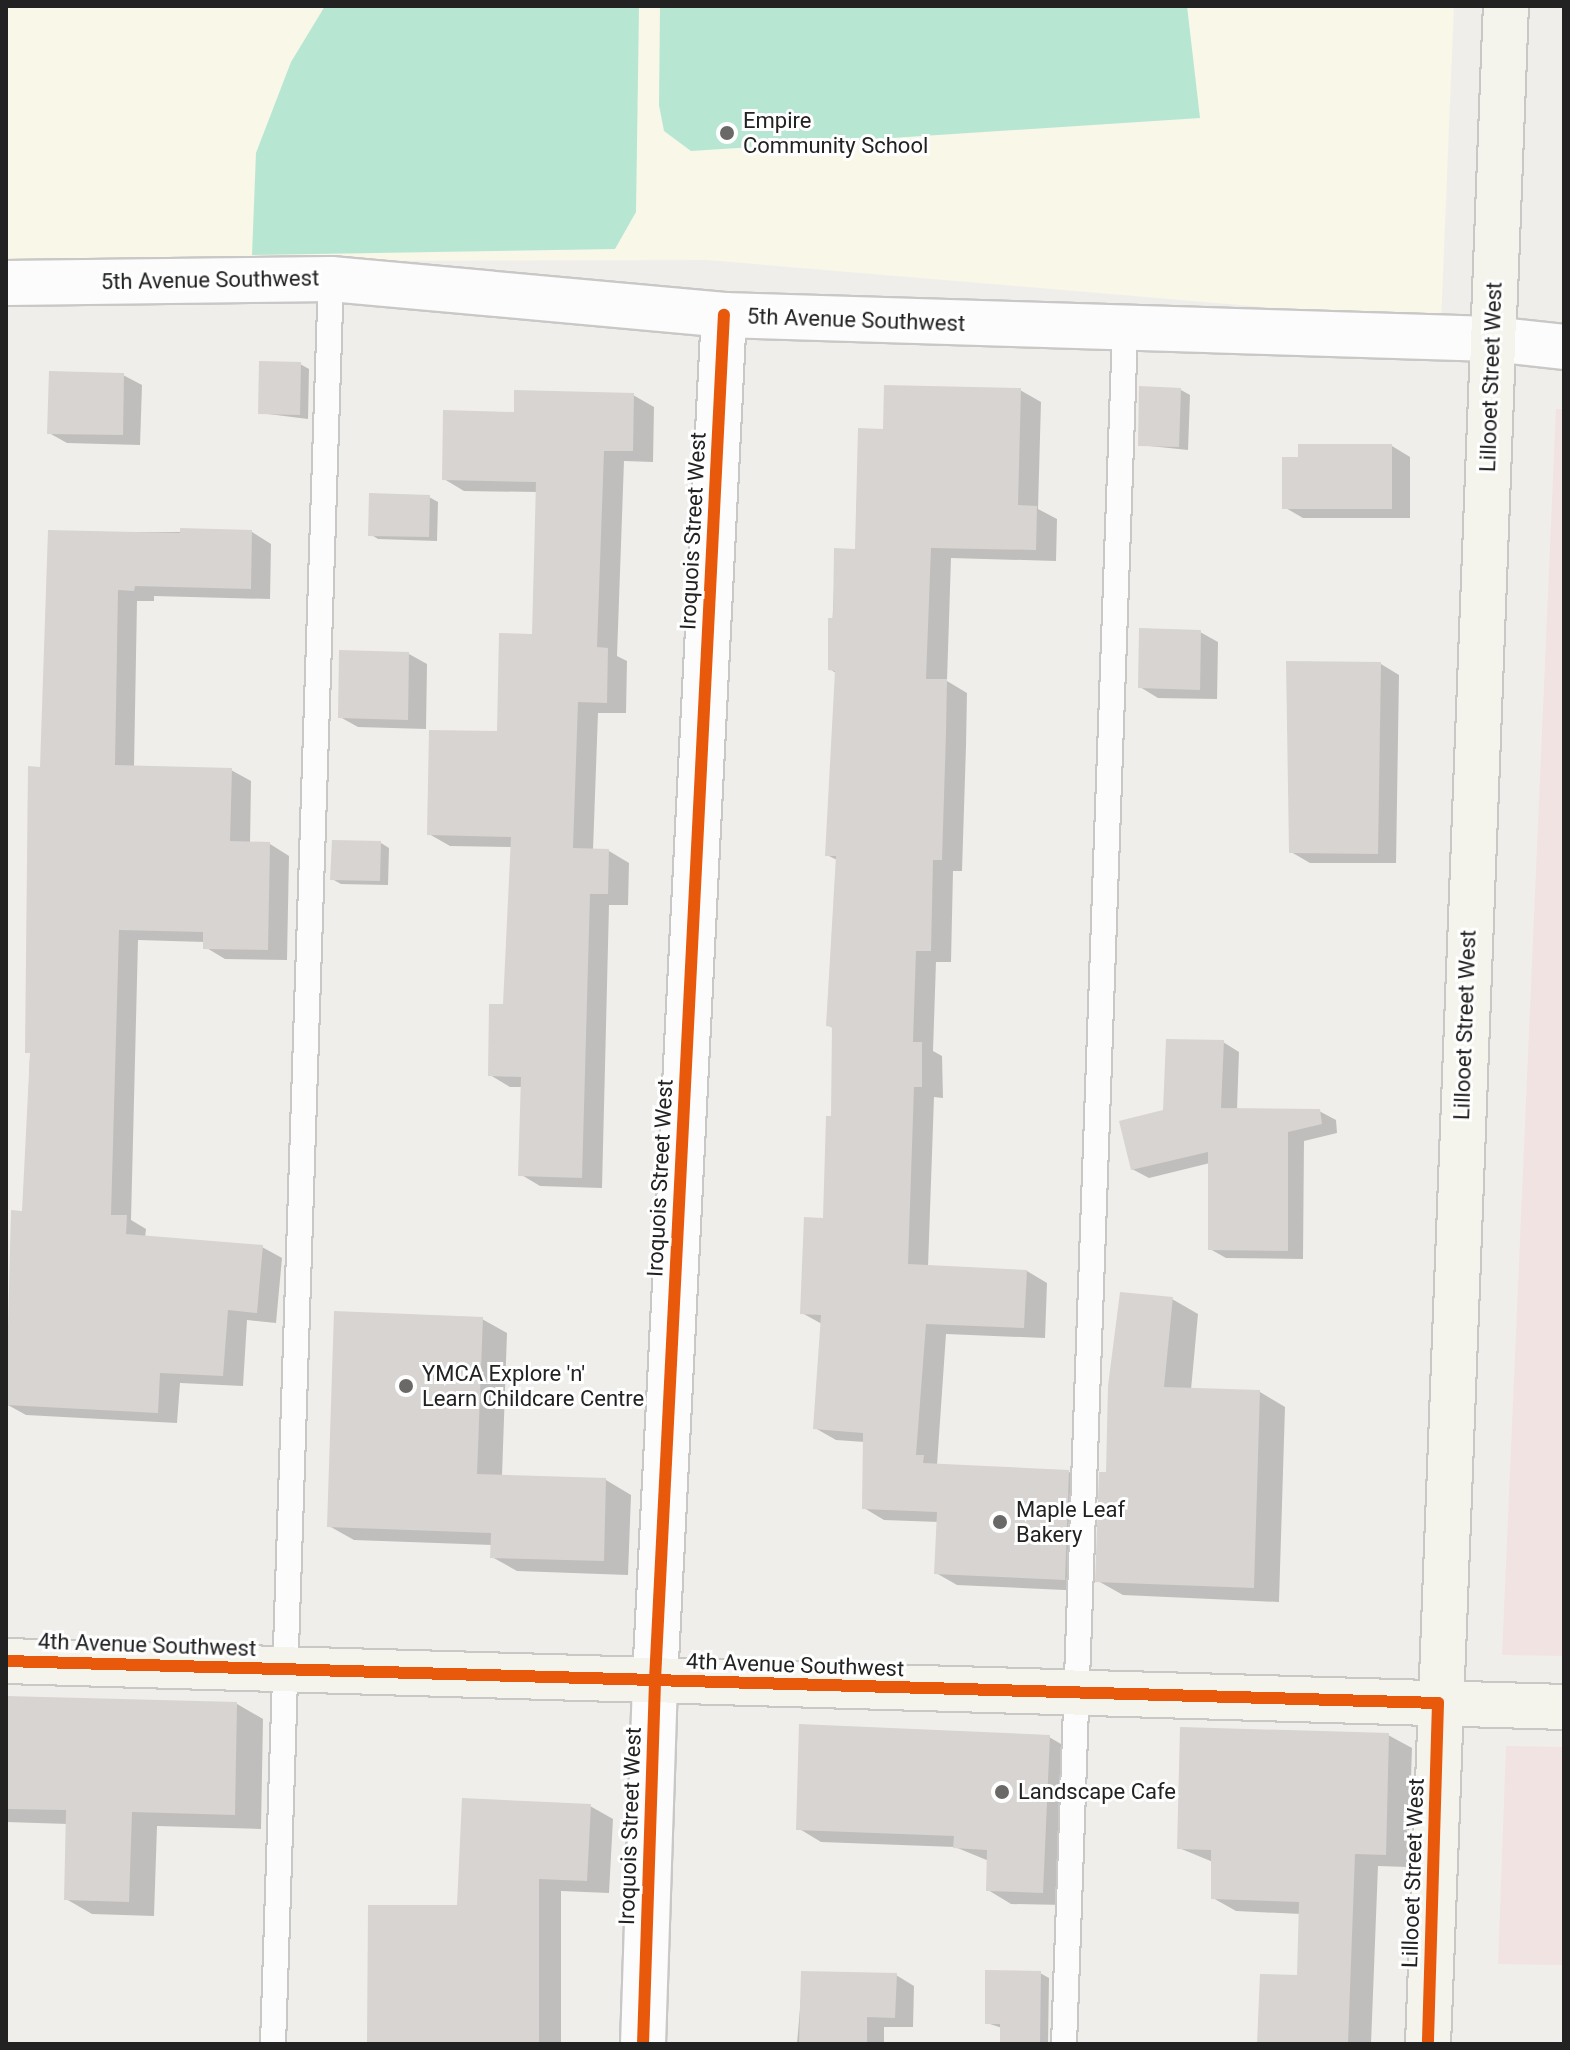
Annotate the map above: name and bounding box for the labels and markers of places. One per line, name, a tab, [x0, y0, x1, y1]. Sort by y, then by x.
place label: Empire Community School	[743, 107, 928, 158]
marker: Empire Community School	[718, 124, 736, 142]
place label: YMCA Explore 'n' Learn Childcare Centre	[422, 1360, 644, 1412]
marker: YMCA Explore 'n' Learn Childcare Centre	[397, 1377, 415, 1395]
place label: Maple Leaf Bakery	[1016, 1496, 1125, 1548]
marker: Maple Leaf Bakery	[991, 1513, 1009, 1531]
place label: Landscape Cafe	[1018, 1779, 1176, 1805]
marker: Landscape Cafe	[993, 1783, 1011, 1801]

